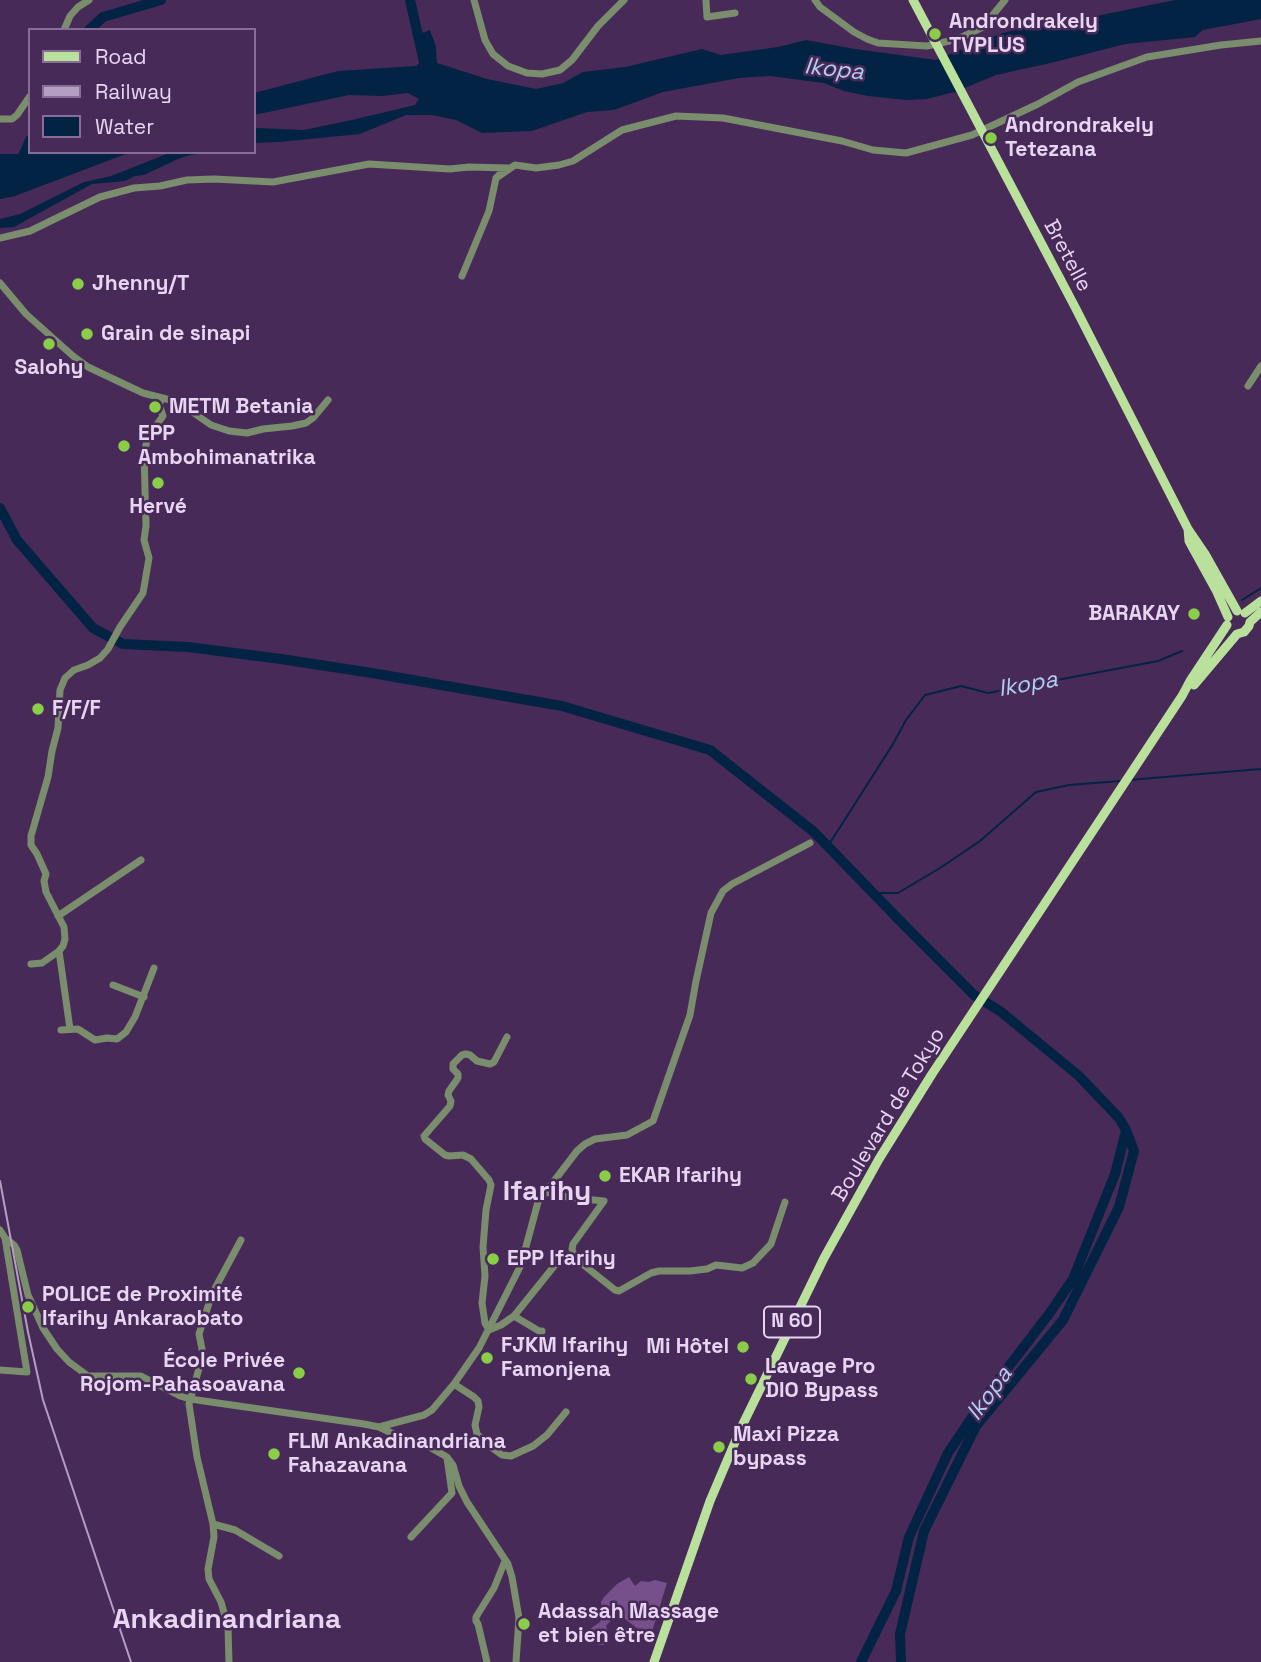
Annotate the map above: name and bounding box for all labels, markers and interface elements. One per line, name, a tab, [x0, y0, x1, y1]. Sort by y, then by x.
place label: Androndrakely TVPLUS	[949, 9, 1098, 59]
marker: Androndrakely TVPLUS	[927, 26, 943, 42]
legend	[28, 28, 256, 154]
text: Road	[95, 43, 147, 70]
water label: Ikopa	[803, 53, 865, 87]
text: Railway	[95, 78, 172, 105]
text: Water	[95, 113, 154, 140]
place label: Androndrakely Tetezana	[1005, 113, 1154, 163]
marker: Androndrakely Tetezana	[983, 130, 999, 146]
street label: Bretelle	[1038, 216, 1096, 296]
place label: Jhenny/T	[92, 271, 189, 297]
marker: Jhenny/T	[70, 276, 86, 292]
place label: Grain de sinapi	[101, 321, 250, 347]
marker: Grain de sinapi	[79, 326, 95, 342]
marker: Salohy	[41, 336, 57, 352]
place label: Salohy	[14, 355, 84, 381]
place label: METM Betania	[169, 394, 313, 420]
marker: METM Betania	[147, 399, 163, 415]
place label: EPP Ambohimanatrika	[138, 421, 316, 471]
marker: EPP Ambohimanatrika	[116, 438, 132, 454]
marker: Hervé	[150, 475, 166, 491]
place label: Hervé	[129, 494, 187, 520]
place label: BARAKAY	[1088, 601, 1180, 627]
marker: BARAKAY	[1186, 606, 1202, 622]
water label: Ikopa	[996, 666, 1060, 704]
place label: F/F/F	[52, 696, 101, 722]
marker: F/F/F	[30, 701, 46, 717]
street label: Boulevard de Tokyo	[827, 1024, 951, 1206]
place label: EKAR Ifarihy	[619, 1163, 742, 1189]
marker: EKAR Ifarihy	[597, 1168, 613, 1184]
district label: Ifarihy	[503, 1175, 591, 1209]
place label: EPP Ifarihy	[507, 1246, 616, 1272]
marker: EPP Ifarihy	[485, 1251, 501, 1267]
place label: POLICE de Proximité Ifarihy Ankaraobato	[42, 1282, 243, 1332]
marker: POLICE de Proximité Ifarihy Ankaraobato	[20, 1299, 36, 1315]
road number: N 60	[764, 1306, 820, 1338]
place label: FJKM Ifarihy Famonjena	[501, 1333, 628, 1383]
place label: Mi Hôtel	[646, 1334, 729, 1360]
marker: Mi Hôtel	[735, 1339, 751, 1355]
place label: École Privée Rojom-Pahasoavana	[80, 1348, 285, 1398]
marker: FJKM Ifarihy Famonjena	[479, 1350, 495, 1366]
place label: Lavage Pro DIO Bypass	[765, 1354, 878, 1404]
water label: Ikopa	[961, 1362, 1019, 1426]
marker: École Privée Rojom-Pahasoavana	[291, 1365, 307, 1381]
marker: Lavage Pro DIO Bypass	[743, 1371, 759, 1387]
place label: Maxi Pizza bypass	[733, 1422, 839, 1472]
place label: FLM Ankadinandriana Fahazavana	[288, 1429, 506, 1479]
marker: Maxi Pizza bypass	[711, 1439, 727, 1455]
marker: FLM Ankadinandriana Fahazavana	[266, 1446, 282, 1462]
place label: Adassah Massage et bien être	[538, 1599, 719, 1649]
district label: Ankadinandriana	[113, 1603, 341, 1637]
marker: Adassah Massage et bien être	[516, 1616, 532, 1632]

